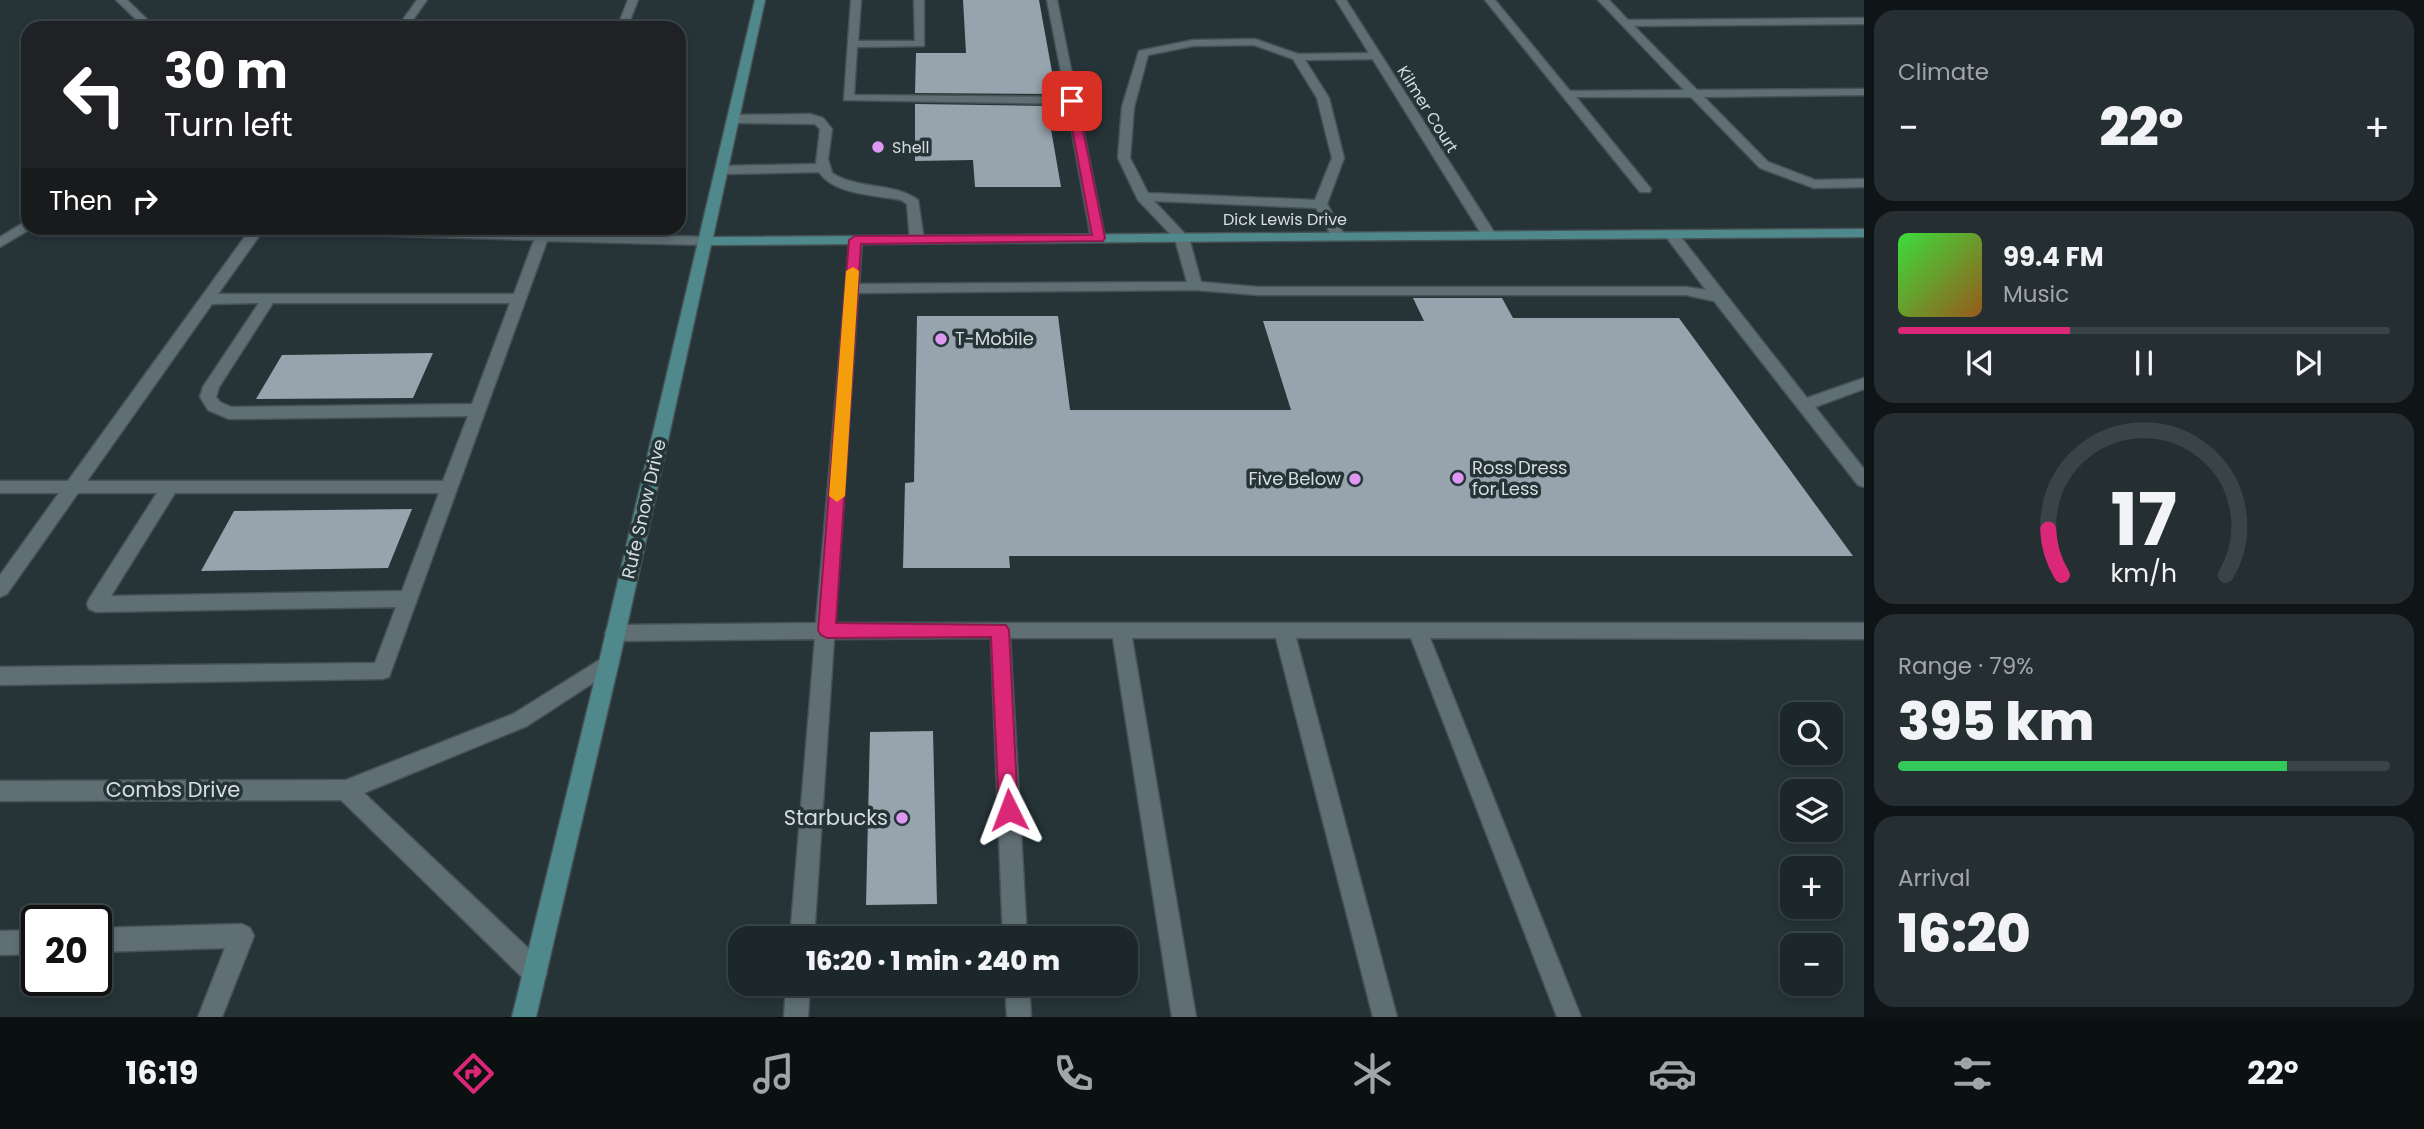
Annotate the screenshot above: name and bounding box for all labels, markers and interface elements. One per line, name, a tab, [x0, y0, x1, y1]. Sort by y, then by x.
text: 30 m	[164, 37, 288, 105]
icon: left	[49, 49, 140, 140]
text: Climate	[1898, 56, 1989, 88]
street label: Kilmer Court	[1392, 61, 1464, 157]
pin	[1042, 71, 1102, 131]
icon: arrive	[1053, 82, 1091, 120]
text: 22°	[2099, 91, 2184, 164]
text: −	[1898, 101, 1919, 154]
text: +	[2364, 101, 2390, 154]
text: Turn left	[164, 102, 293, 147]
place label: Shell	[892, 136, 929, 159]
marker: Shell	[870, 139, 886, 155]
icon: right	[126, 182, 164, 220]
text: Then	[49, 183, 112, 219]
street label: Dick Lewis Drive	[1223, 208, 1347, 231]
text: 99.4 FM	[2003, 239, 2104, 275]
text: Music	[2003, 278, 2069, 310]
place label: T-Mobile	[955, 326, 1034, 351]
marker: T-Mobile	[933, 331, 949, 347]
icon: previous	[1961, 344, 1999, 382]
icon: pause	[2125, 344, 2163, 382]
icon: next	[2289, 344, 2327, 382]
street label: Rufe Snow Drive	[615, 437, 672, 581]
place label: Ross Dress for Less	[1472, 455, 1567, 501]
place label: Five Below	[1249, 466, 1341, 491]
text: 17	[2111, 469, 2177, 570]
marker: Ross Dress for Less	[1450, 470, 1466, 486]
marker: Five Below	[1347, 471, 1363, 487]
text: km/h	[2111, 555, 2177, 590]
text: Range · 79%	[1898, 650, 2034, 682]
text: 395 km	[1898, 685, 2094, 758]
map controls	[1780, 702, 1843, 996]
button: search	[1780, 702, 1843, 765]
position arrow	[972, 773, 1046, 847]
street label: Combs Drive	[106, 775, 240, 804]
button: layers	[1780, 779, 1843, 842]
place label: Starbucks	[784, 803, 888, 832]
marker: Starbucks	[894, 810, 910, 826]
button: +	[1780, 856, 1843, 919]
text: Arrival	[1898, 862, 1970, 894]
text: 16:20	[1898, 897, 2031, 970]
speed limit sign: 20	[21, 905, 112, 996]
button: −	[1780, 933, 1843, 996]
text: 16:20 · 1 min · 240 m	[806, 943, 1060, 979]
icon: directions	[449, 1049, 498, 1098]
icon: music	[749, 1049, 798, 1098]
icon: phone	[1049, 1049, 1098, 1098]
icon: climate	[1348, 1049, 1397, 1098]
icon: car	[1648, 1049, 1697, 1098]
icon: filters	[1948, 1049, 1997, 1098]
text: 16:19	[125, 1050, 199, 1095]
text: 22°	[2247, 1050, 2299, 1095]

